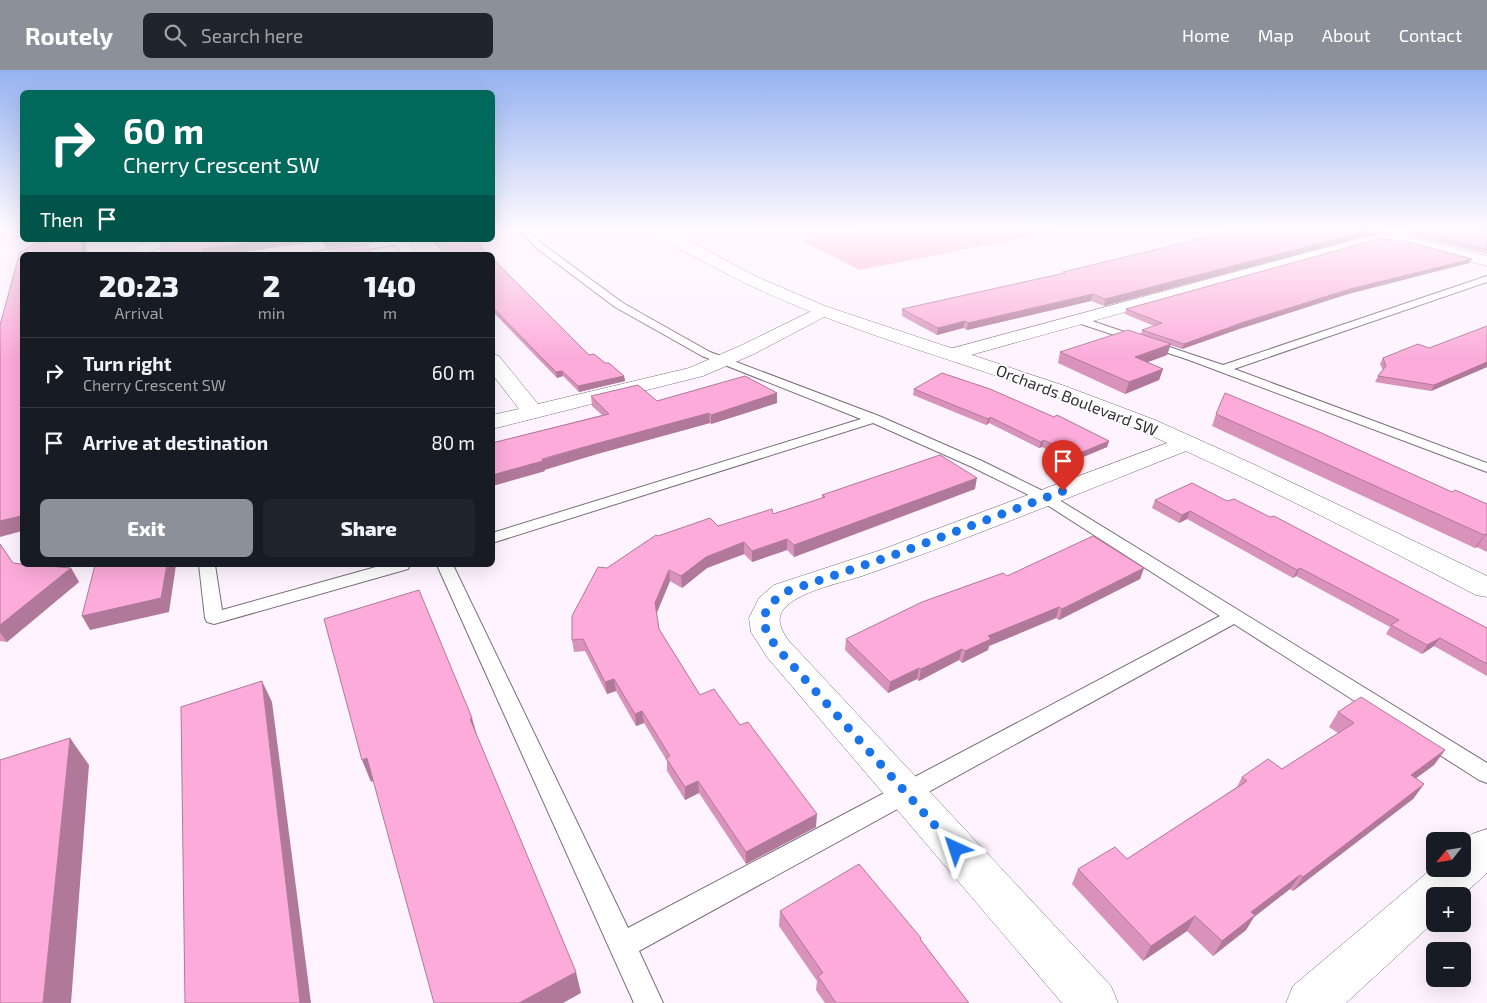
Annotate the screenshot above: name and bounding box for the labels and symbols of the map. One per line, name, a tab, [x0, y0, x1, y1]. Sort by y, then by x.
street label: Orchards Boulevard SW	[994, 360, 1161, 439]
pin	[1042, 440, 1084, 491]
position arrow	[929, 822, 981, 874]
north arrow	[1426, 832, 1471, 878]

